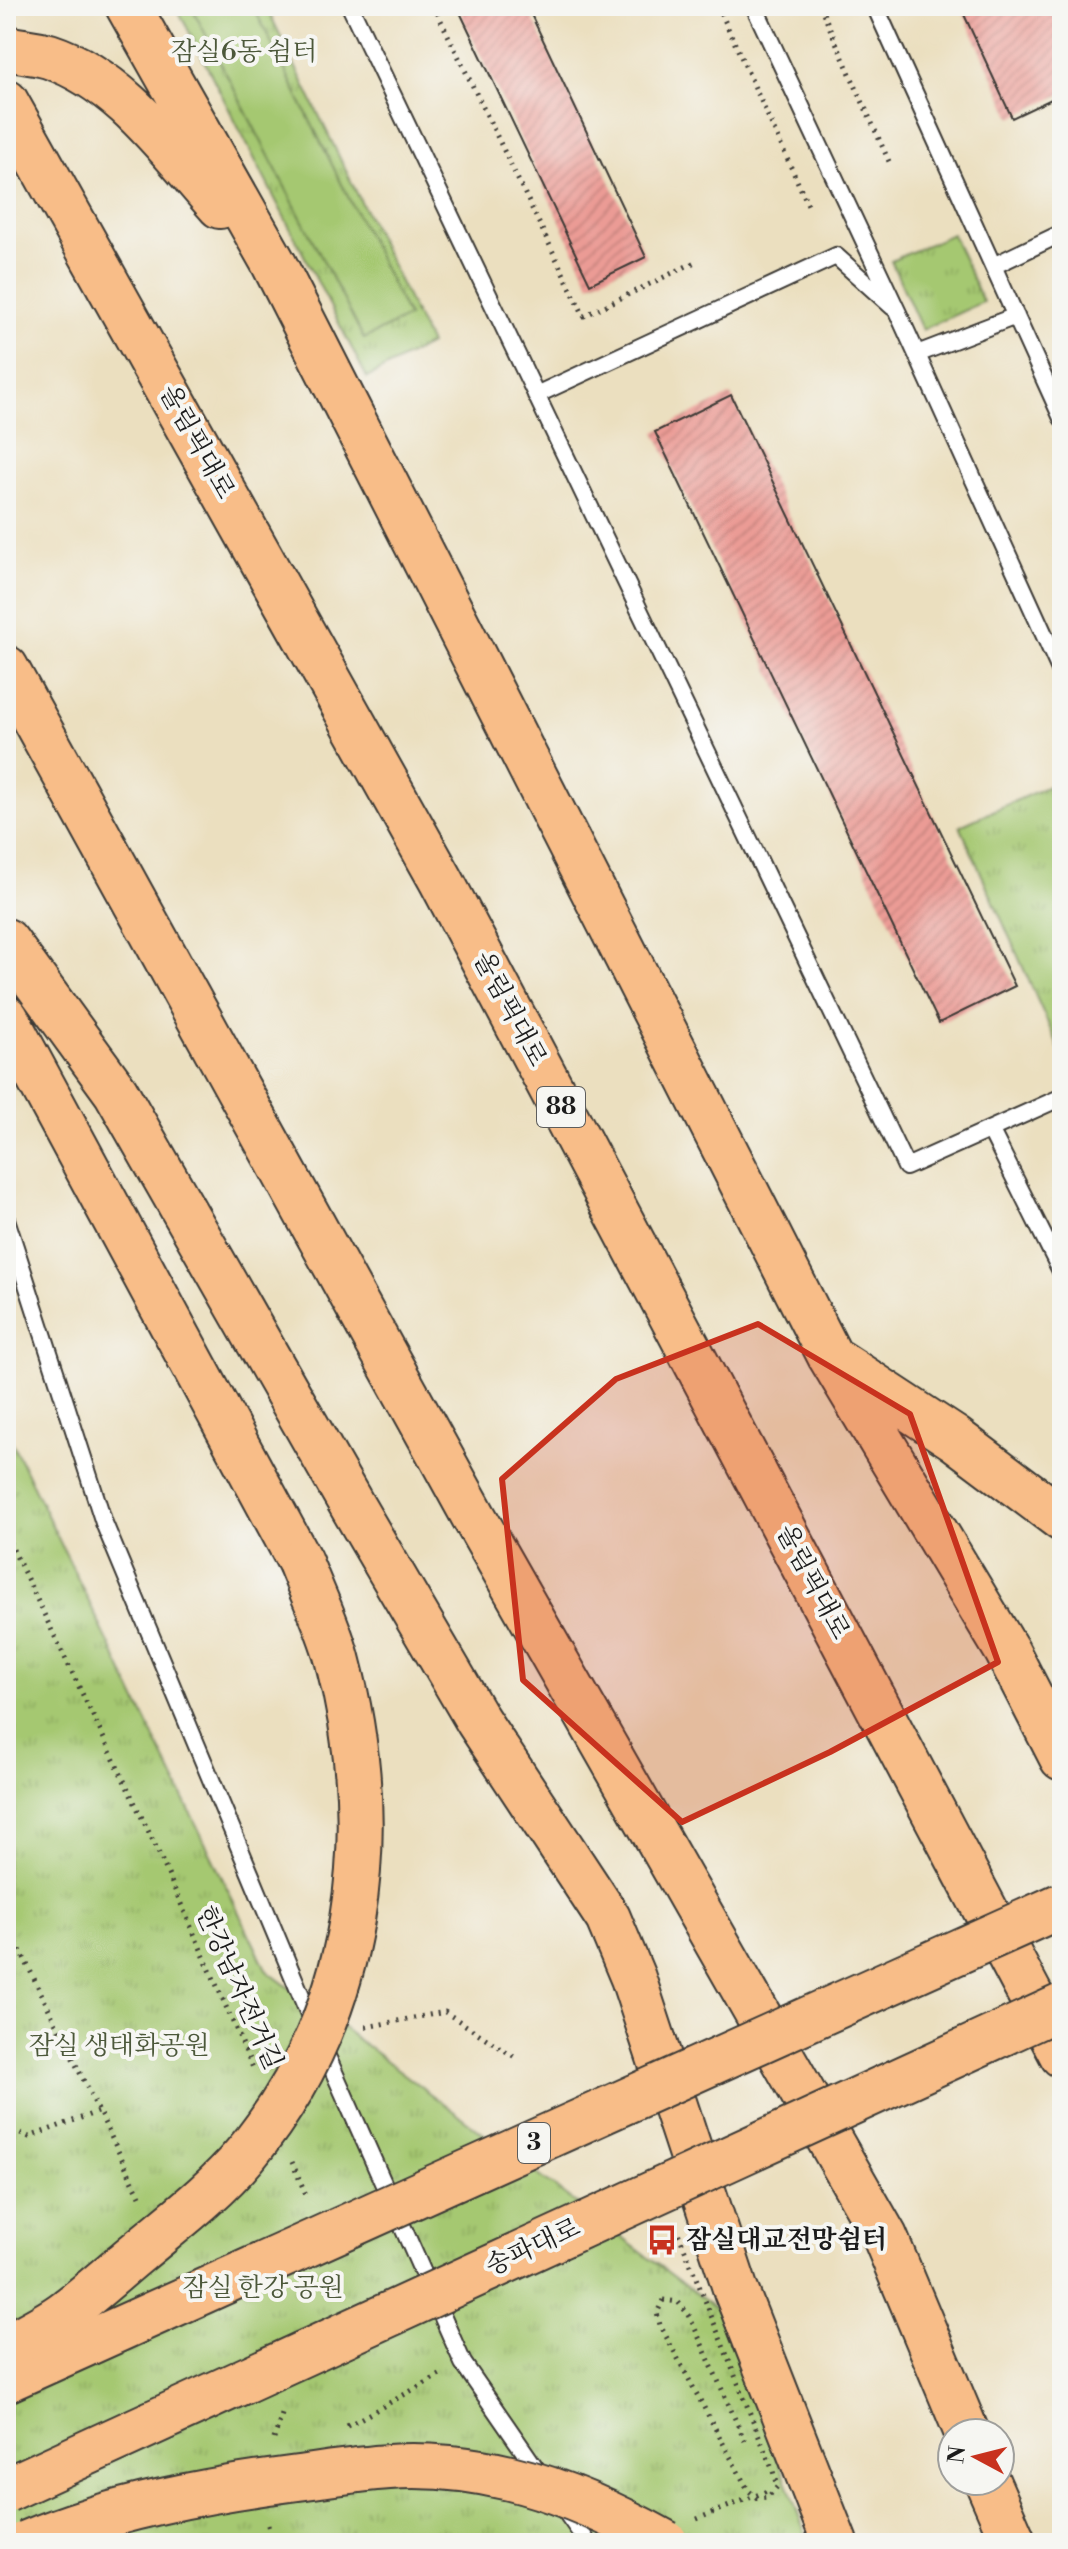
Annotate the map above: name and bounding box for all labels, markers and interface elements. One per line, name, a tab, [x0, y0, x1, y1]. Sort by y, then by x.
park label: 잠실6동 쉼터	[171, 36, 317, 68]
street label: 올림픽대로	[153, 379, 241, 505]
street label: 올림픽대로	[466, 946, 554, 1072]
road number: 88	[537, 1087, 585, 1127]
street label: 올림픽대로	[769, 1519, 857, 1645]
street label: 한강남자전거길	[189, 1901, 289, 2075]
park label: 잠실 생태화공원	[28, 2030, 210, 2062]
road number: 3	[518, 2123, 550, 2163]
street label: 송파대로	[481, 2211, 585, 2283]
bus stop icon: 잠실대교전망쉼터	[645, 2223, 679, 2257]
place label: 잠실대교전망쉼터	[686, 2224, 887, 2256]
park label: 잠실 한강 공원	[182, 2272, 344, 2304]
north arrow	[936, 2417, 1016, 2497]
text: N	[943, 2444, 972, 2465]

